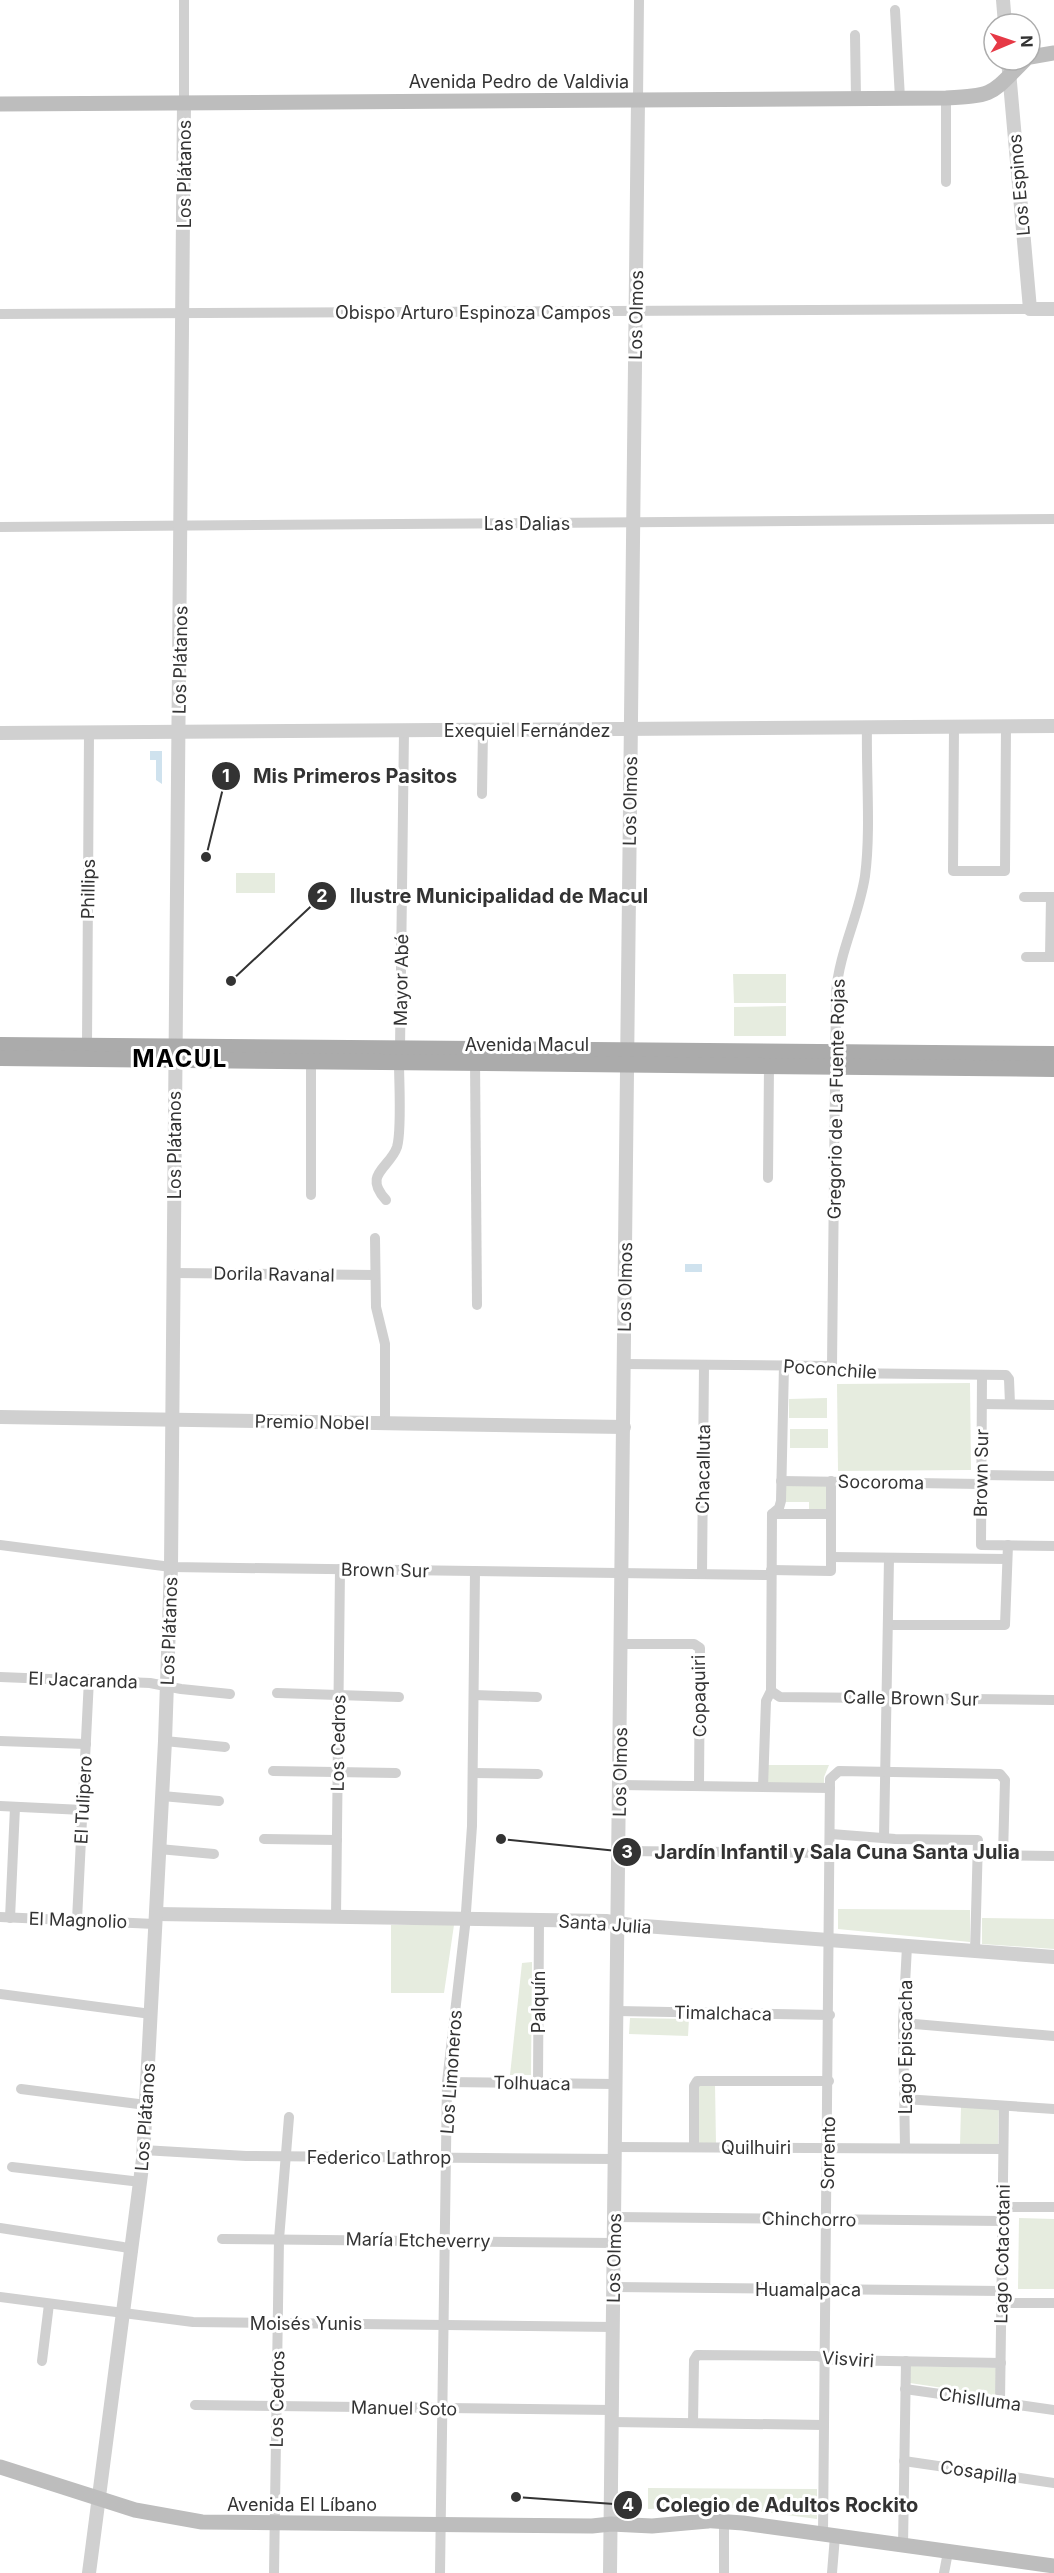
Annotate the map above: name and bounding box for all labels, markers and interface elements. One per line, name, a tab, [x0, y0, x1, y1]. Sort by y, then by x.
north arrow	[982, 12, 1042, 72]
text: N	[1017, 35, 1037, 48]
street label: Avenida Pedro de Valdivia	[409, 71, 629, 92]
street label: Los Plátanos	[174, 120, 195, 228]
street label: Los Espinos	[1004, 133, 1034, 237]
street label: Los Olmos	[625, 270, 647, 360]
street label: Obispo Arturo Espinoza Campos	[335, 302, 611, 323]
street label: Las Dalias	[484, 513, 570, 534]
street label: Los Plátanos	[169, 606, 191, 714]
street label: Exequiel Fernández	[444, 720, 610, 741]
street label: Los Olmos	[619, 756, 641, 846]
callout: Mis Primeros Pasitos	[211, 757, 469, 795]
text: Mis Primeros Pasitos	[253, 764, 457, 788]
text: 1	[222, 765, 230, 786]
street label: Phillips	[77, 859, 99, 919]
callout: Ilustre Municipalidad de Macul	[307, 877, 660, 915]
text: Ilustre Municipalidad de Macul	[350, 884, 648, 908]
text: 2	[316, 885, 328, 906]
street label: Mayor Abé	[390, 934, 412, 1026]
street label: Gregorio de La Fuente Rojas	[823, 979, 849, 1219]
street label: Avenida Macul	[465, 1034, 589, 1055]
district label: MACUL	[132, 1044, 228, 1073]
street label: Los Plátanos	[164, 1091, 185, 1199]
street label: Los Olmos	[614, 1242, 636, 1332]
street label: Dorila Ravanal	[213, 1262, 335, 1286]
street label: Poconchile	[782, 1355, 878, 1383]
street label: Premio Nobel	[254, 1411, 370, 1433]
street label: Chacalluta	[692, 1424, 714, 1514]
street label: Brown Sur	[970, 1429, 992, 1517]
street label: Socoroma	[838, 1471, 924, 1493]
street label: Brown Sur	[341, 1559, 429, 1581]
street label: Los Plátanos	[157, 1576, 181, 1686]
street label: Copaquiri	[688, 1654, 710, 1738]
street label: El Jacaranda	[28, 1668, 138, 1692]
street label: Calle Brown Sur	[843, 1686, 979, 1710]
street label: Los Cedros	[327, 1694, 349, 1792]
street label: Los Olmos	[609, 1727, 631, 1817]
street label: El Tulipero	[70, 1755, 96, 1845]
callout: Jardín Infantil y Sala Cuna Santa Julia	[612, 1833, 1031, 1871]
text: Jardín Infantil y Sala Cuna Santa Julia	[654, 1840, 1020, 1864]
text: 3	[621, 1841, 633, 1862]
street label: El Magnolio	[28, 1908, 128, 1932]
street label: Santa Julia	[558, 1910, 652, 1938]
street label: Palquín	[528, 1971, 549, 2033]
street label: Lago Episcacha	[895, 1980, 916, 2114]
street label: Timalchaca	[674, 2002, 772, 2024]
street label: Los Limoneros	[436, 2009, 466, 2135]
street label: Los Plátanos	[131, 2062, 159, 2172]
street label: Tolhuaca	[493, 2072, 571, 2094]
street label: Sorrento	[817, 2116, 839, 2190]
street label: Quilhuiri	[721, 2137, 791, 2158]
street label: Federico Lathrop	[307, 2147, 451, 2168]
street label: Lago Cotacotani	[990, 2184, 1014, 2324]
street label: Chinchorro	[761, 2208, 857, 2230]
street label: Los Olmos	[603, 2213, 625, 2303]
street label: María Etcheverry	[345, 2228, 491, 2252]
street label: Huamalpaca	[755, 2279, 861, 2300]
street label: Moisés Yunis	[250, 2313, 362, 2334]
street label: Visviri	[821, 2347, 875, 2371]
street label: Los Cedros	[266, 2350, 288, 2448]
street label: Chislluma	[937, 2383, 1023, 2415]
street label: Manuel Soto	[351, 2397, 457, 2419]
street label: Cosapilla	[939, 2456, 1019, 2488]
callout: Colegio de Adultos Rockito	[613, 2486, 930, 2524]
text: Colegio de Adultos Rockito	[656, 2493, 918, 2517]
street label: Avenida El Líbano	[227, 2494, 377, 2515]
text: 4	[622, 2494, 634, 2515]

